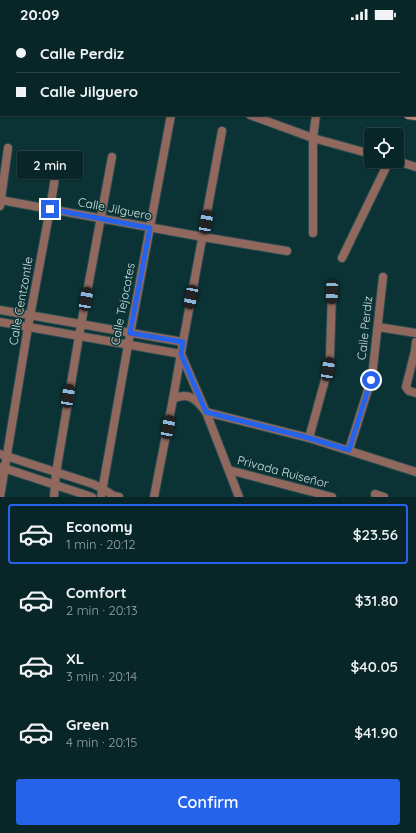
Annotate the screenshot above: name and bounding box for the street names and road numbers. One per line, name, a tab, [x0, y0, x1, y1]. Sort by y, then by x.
street label: Calle Jilguero	[77, 194, 153, 223]
street label: Calle Centzontle	[5, 255, 36, 346]
street label: Calle Tejocotes	[107, 261, 138, 346]
street label: Calle Perdiz	[354, 295, 375, 361]
street label: Privada Ruiseñor	[236, 452, 331, 491]

